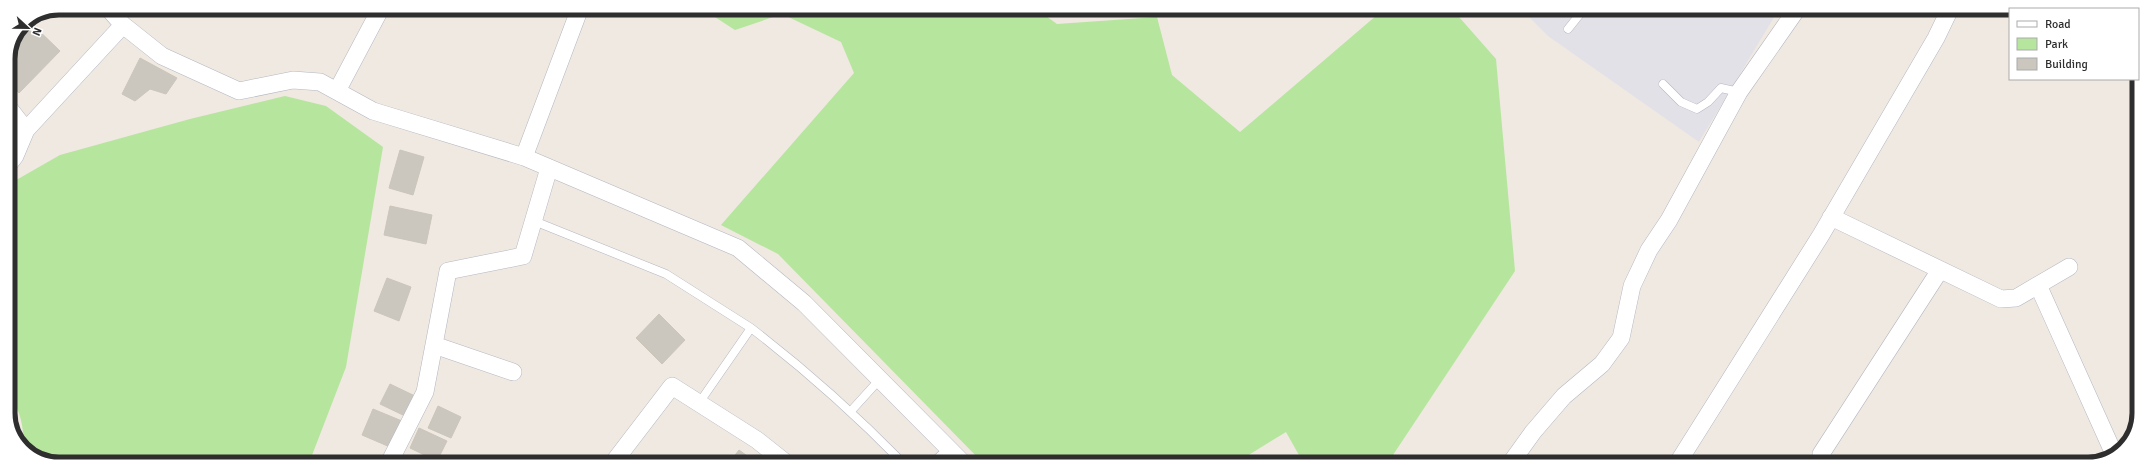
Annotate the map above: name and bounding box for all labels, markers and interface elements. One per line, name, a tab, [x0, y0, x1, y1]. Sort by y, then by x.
north arrow	[8, 8, 48, 48]
legend	[2009, 8, 2139, 80]
text: Road	[2045, 17, 2071, 32]
text: N	[29, 26, 44, 38]
text: Park	[2045, 37, 2068, 52]
text: Building	[2045, 57, 2088, 72]

